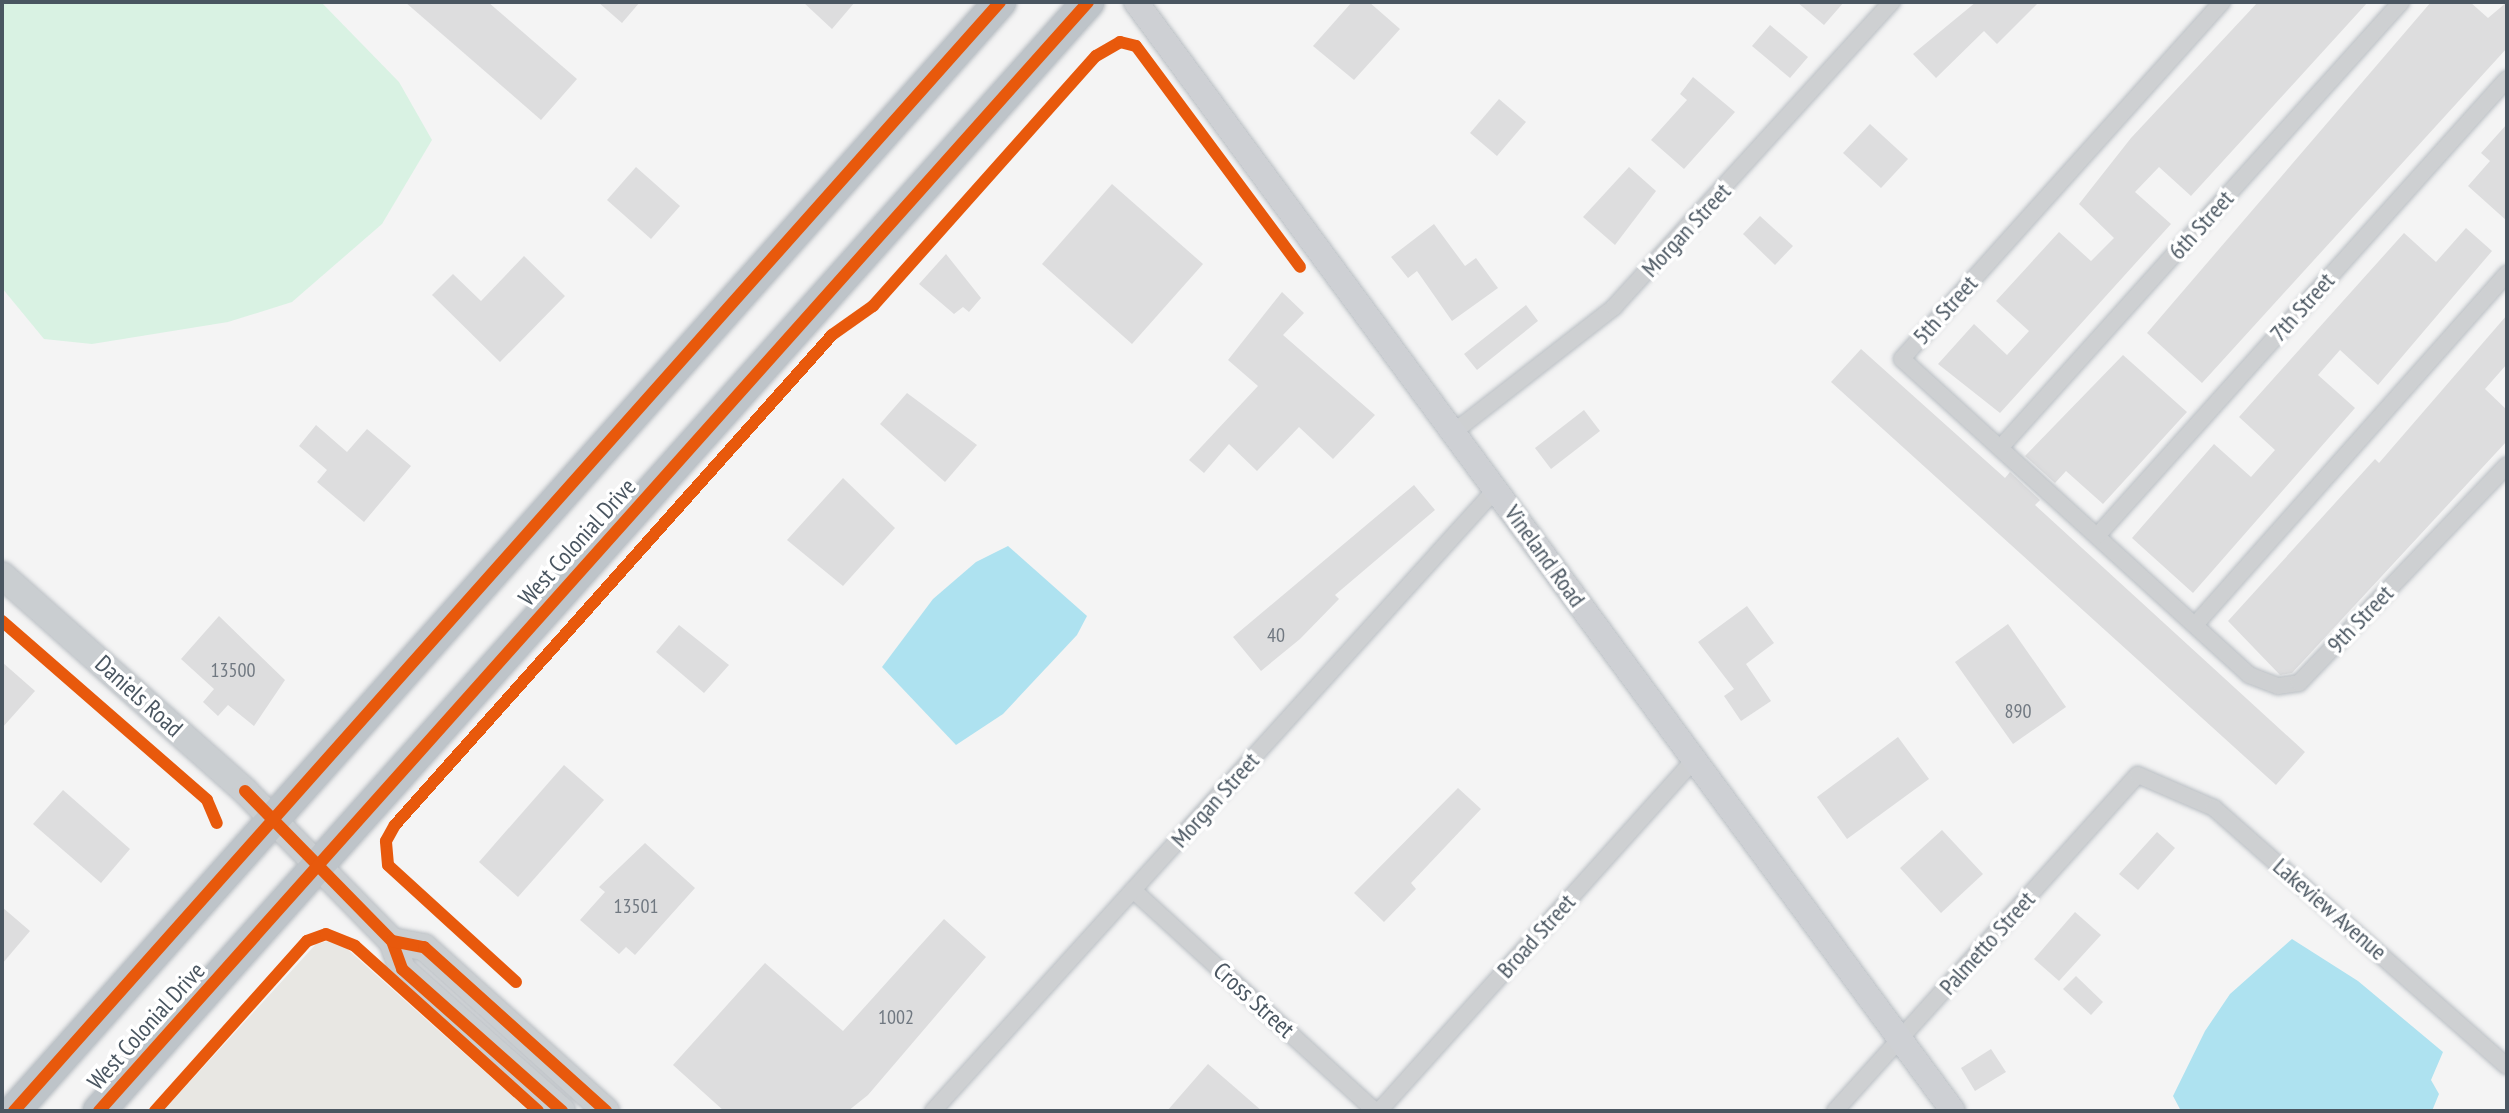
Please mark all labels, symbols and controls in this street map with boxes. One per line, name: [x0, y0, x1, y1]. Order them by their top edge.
street label: Morgan Street: [1635, 177, 1737, 283]
street label: 6th Street: [2163, 185, 2239, 265]
street label: 7th Street: [2264, 267, 2340, 347]
street label: 5th Street: [1907, 270, 1983, 350]
street label: West Colonial Drive: [512, 472, 642, 612]
street label: Vineland Road: [1498, 499, 1592, 613]
street label: 9th Street: [2321, 579, 2399, 659]
house number: 40: [1267, 623, 1285, 647]
street label: Daniels Road: [89, 649, 189, 743]
house number: 13500: [211, 658, 255, 682]
house number: 890: [2005, 699, 2031, 723]
street label: Morgan Street: [1165, 747, 1265, 853]
street label: Lakeview Avenue: [2267, 852, 2393, 966]
street label: Palmetto Street: [1933, 885, 2041, 1001]
street label: Broad Street: [1491, 888, 1581, 984]
house number: 13501: [614, 894, 658, 918]
street label: West Colonial Drive: [81, 956, 211, 1096]
street label: Cross Street: [1208, 956, 1300, 1044]
house number: 1002: [878, 1005, 914, 1029]

